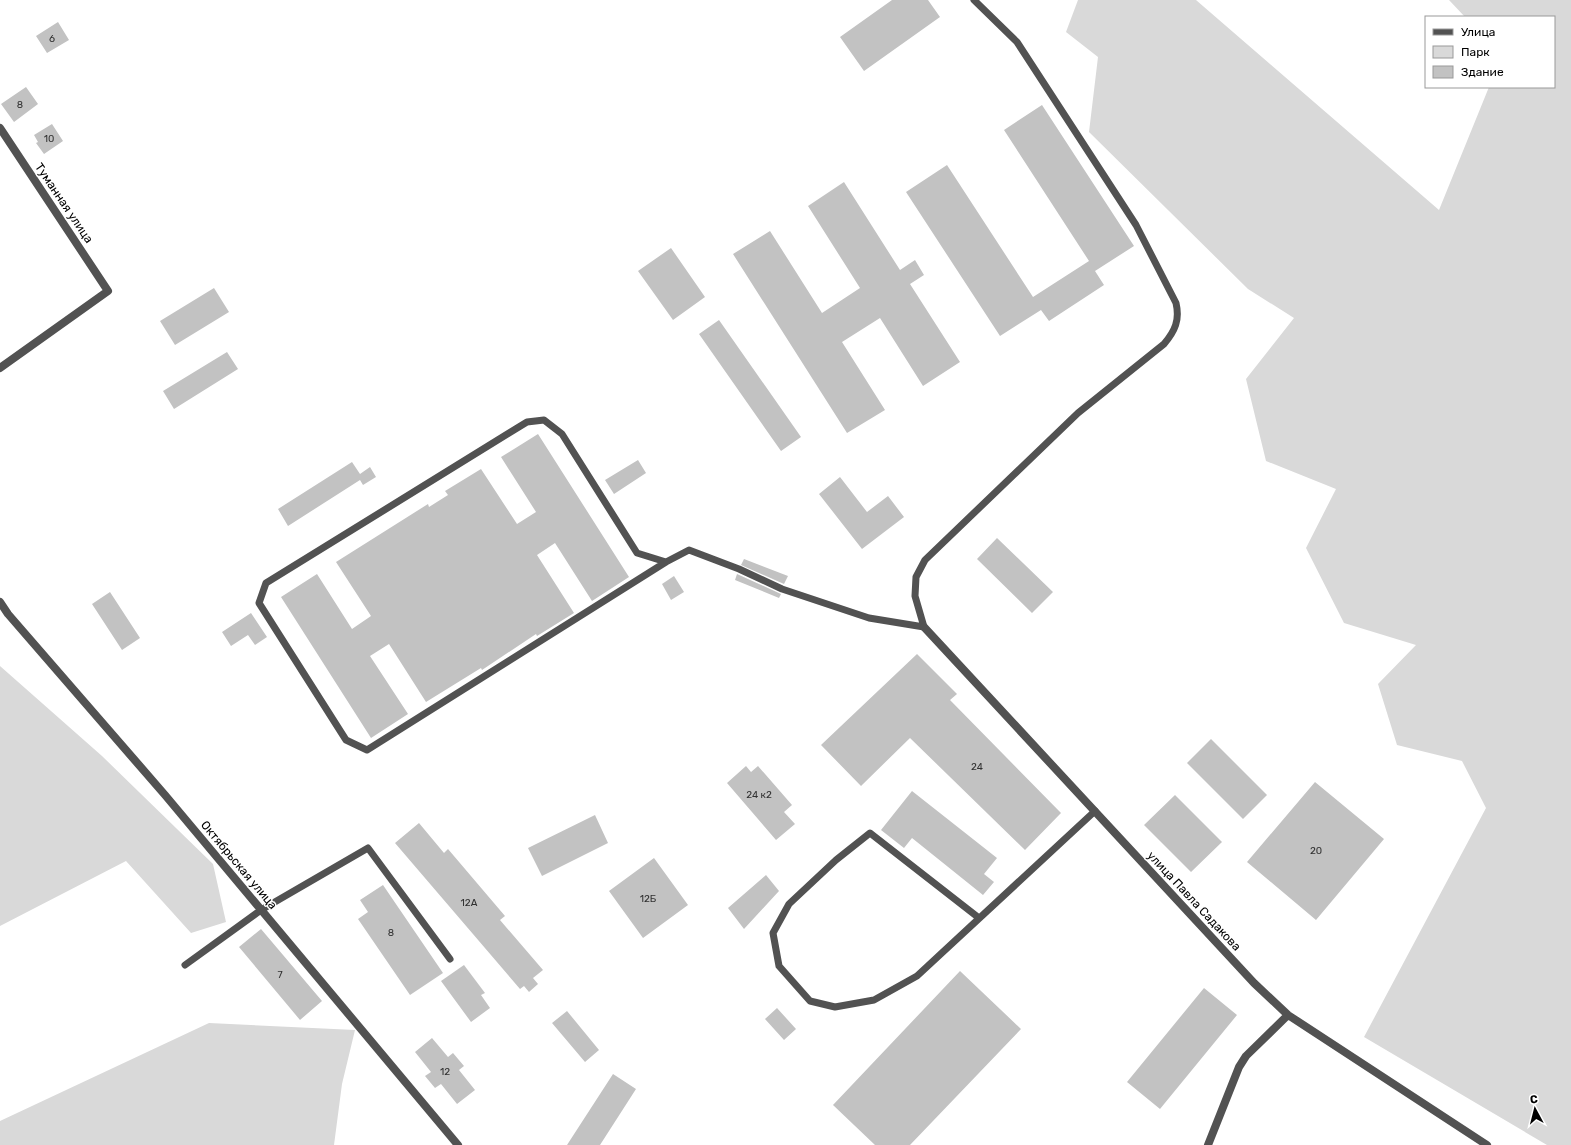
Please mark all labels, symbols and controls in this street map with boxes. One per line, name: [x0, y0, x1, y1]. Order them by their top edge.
legend: [1425, 16, 1555, 88]
text: Улица: [1461, 25, 1495, 39]
house number: 6: [49, 33, 55, 45]
text: Парк: [1461, 45, 1490, 59]
text: Здание: [1461, 65, 1504, 79]
house number: 8: [17, 99, 23, 111]
house number: 10: [44, 133, 54, 145]
street label: Туманная улица: [32, 160, 96, 246]
house number: 24: [971, 761, 983, 773]
house number: 24 к2: [746, 789, 772, 801]
street label: Октябрьская улица: [198, 818, 280, 912]
house number: 20: [1310, 845, 1322, 857]
street label: улица Павла Садакова: [1144, 848, 1244, 954]
house number: 12Б: [640, 893, 657, 905]
house number: 12А: [461, 897, 478, 909]
house number: 8: [388, 927, 394, 939]
house number: 7: [277, 969, 283, 981]
house number: 12: [440, 1066, 450, 1078]
north arrow: [1515, 1089, 1555, 1129]
text: С: [1529, 1093, 1539, 1106]

